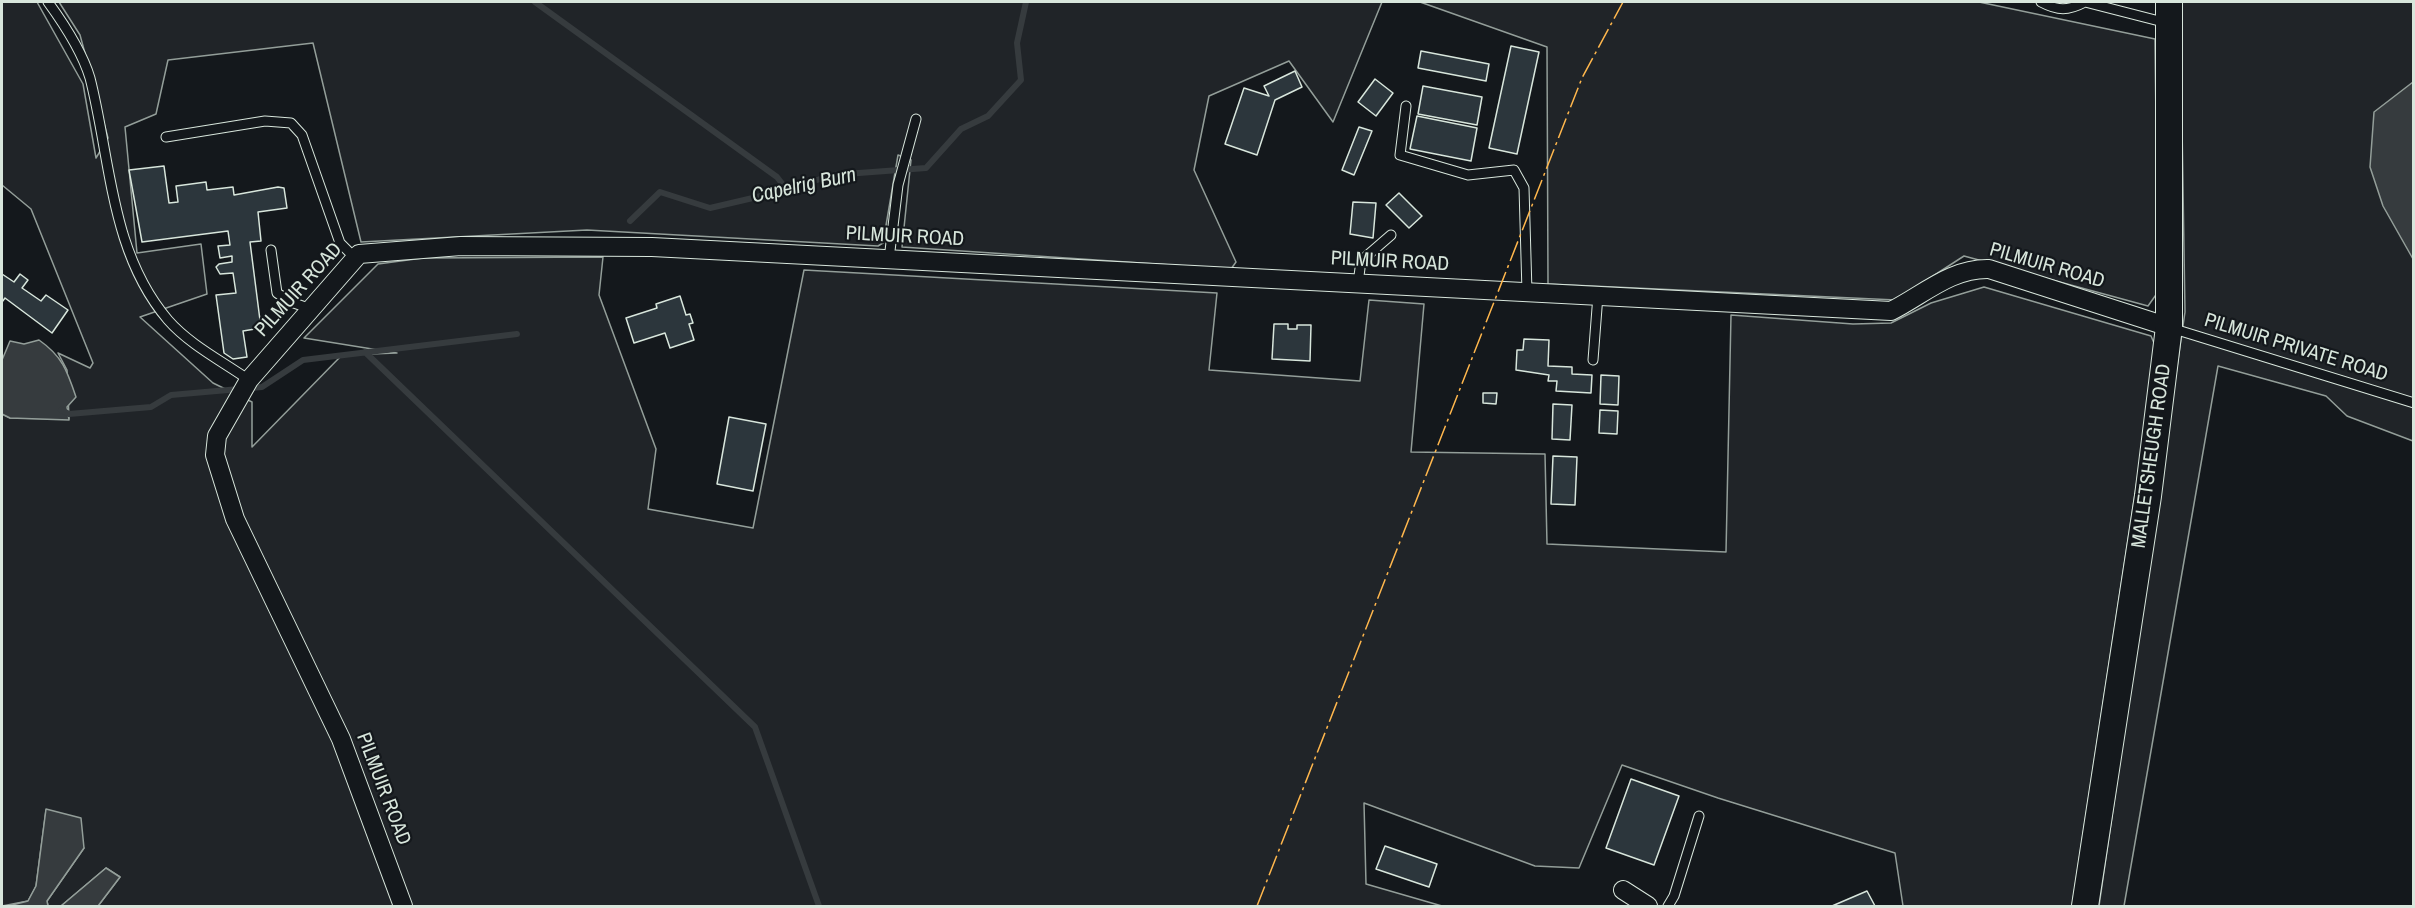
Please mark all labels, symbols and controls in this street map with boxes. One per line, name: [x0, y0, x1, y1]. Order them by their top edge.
water label: Capelrig Burn: [749, 163, 859, 209]
street label: PILMUIR ROAD: [845, 222, 965, 252]
street label: PILMUIR ROAD: [250, 238, 348, 342]
street label: PILMUIR ROAD: [1987, 238, 2107, 294]
street label: PILMUIR ROAD: [1330, 247, 1450, 277]
street label: PILMUIR PRIVATE ROAD: [2201, 309, 2391, 387]
street label: MALLETSHEUGH ROAD: [2127, 362, 2177, 550]
street label: PILMUIR ROAD: [351, 729, 415, 849]

